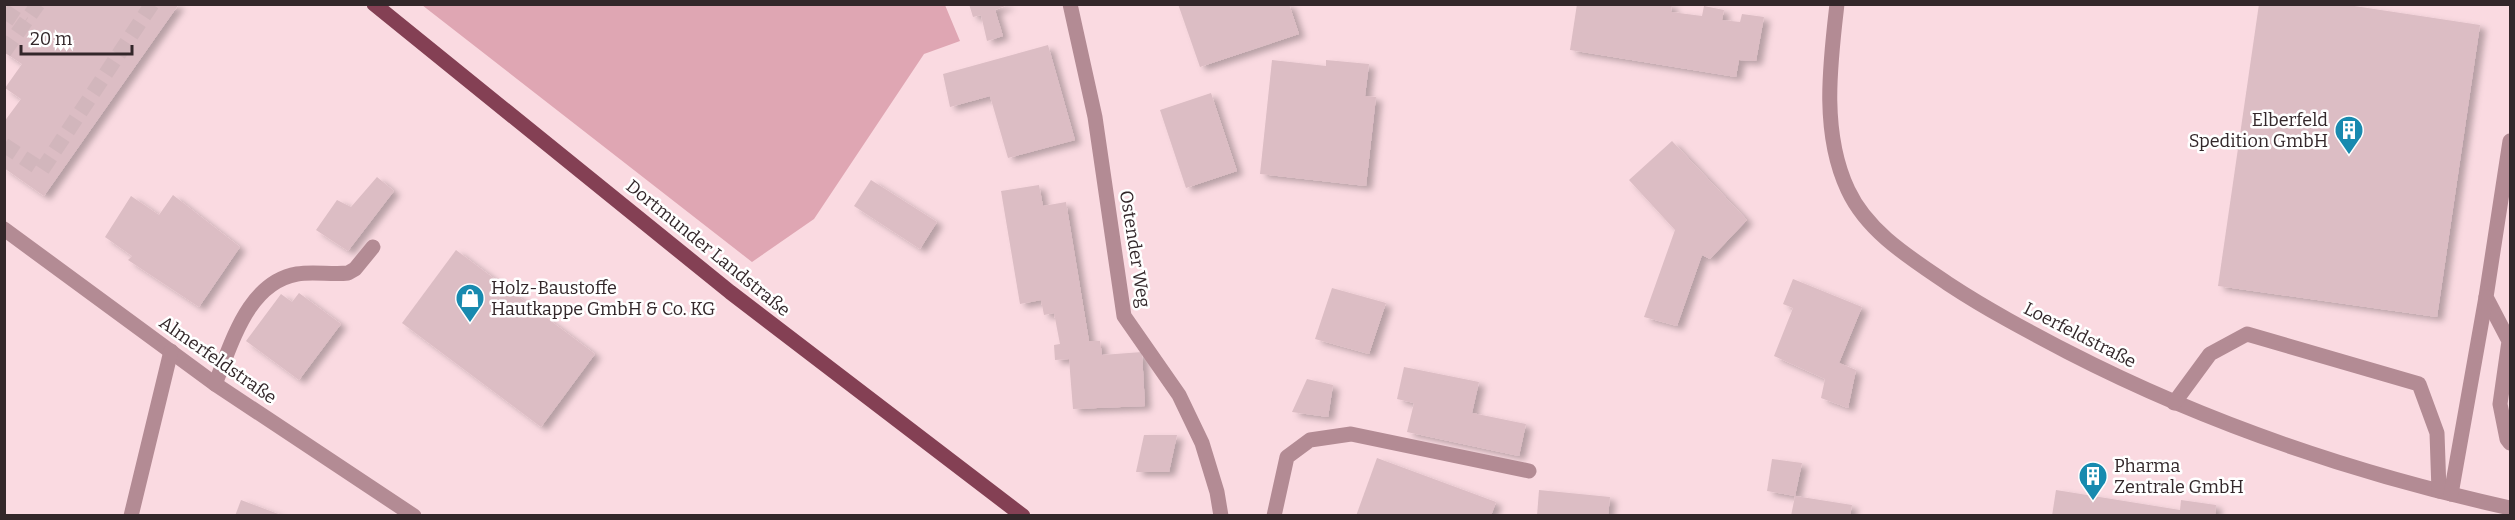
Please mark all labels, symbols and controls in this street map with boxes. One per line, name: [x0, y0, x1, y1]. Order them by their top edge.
scale bar: [21, 18, 132, 56]
text: 20 m: [30, 28, 72, 50]
place label: Elberfeld Spedition GmbH: [2189, 109, 2328, 152]
building icon: Elberfeld Spedition GmbH: [2333, 114, 2365, 156]
street label: Dortmunder Landstraße: [621, 175, 795, 321]
street label: Ostender Weg: [1115, 189, 1155, 309]
place label: Holz-Baustoffe Hautkappe GmbH & Co. KG: [491, 277, 715, 320]
shop icon: Holz-Baustoffe Hautkappe GmbH & Co. KG: [454, 282, 486, 324]
street label: Loerfeldstraße: [2020, 297, 2140, 373]
street label: Almerfeldstraße: [155, 311, 281, 409]
place label: Pharma Zentrale GmbH: [2114, 455, 2244, 498]
building icon: Pharma Zentrale GmbH: [2077, 460, 2109, 502]

